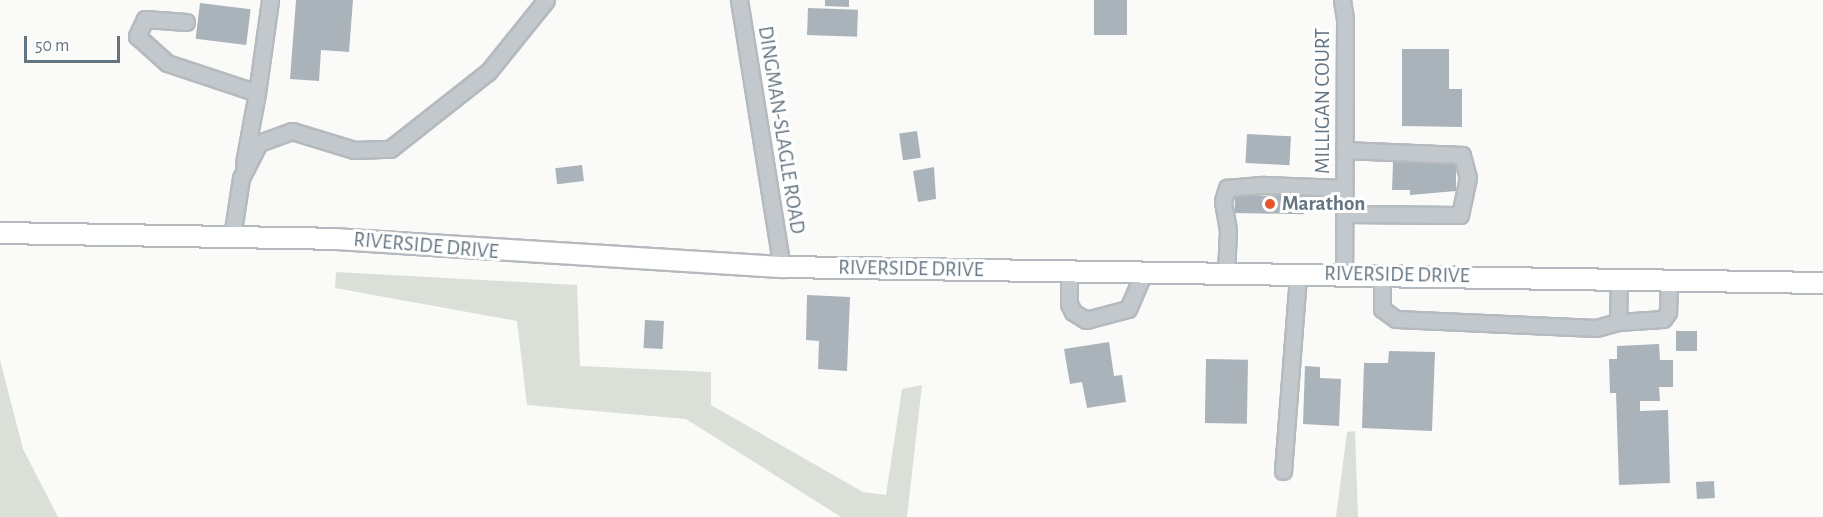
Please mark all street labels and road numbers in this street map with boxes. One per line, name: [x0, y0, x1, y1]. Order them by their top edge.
street label: DINGMAN-SLAGLE ROAD: [752, 24, 810, 236]
street label: MILLIGAN COURT: [1310, 28, 1336, 174]
street label: RIVERSIDE DRIVE: [352, 227, 500, 265]
street label: RIVERSIDE DRIVE: [838, 255, 984, 283]
street label: RIVERSIDE DRIVE: [1324, 261, 1470, 289]

